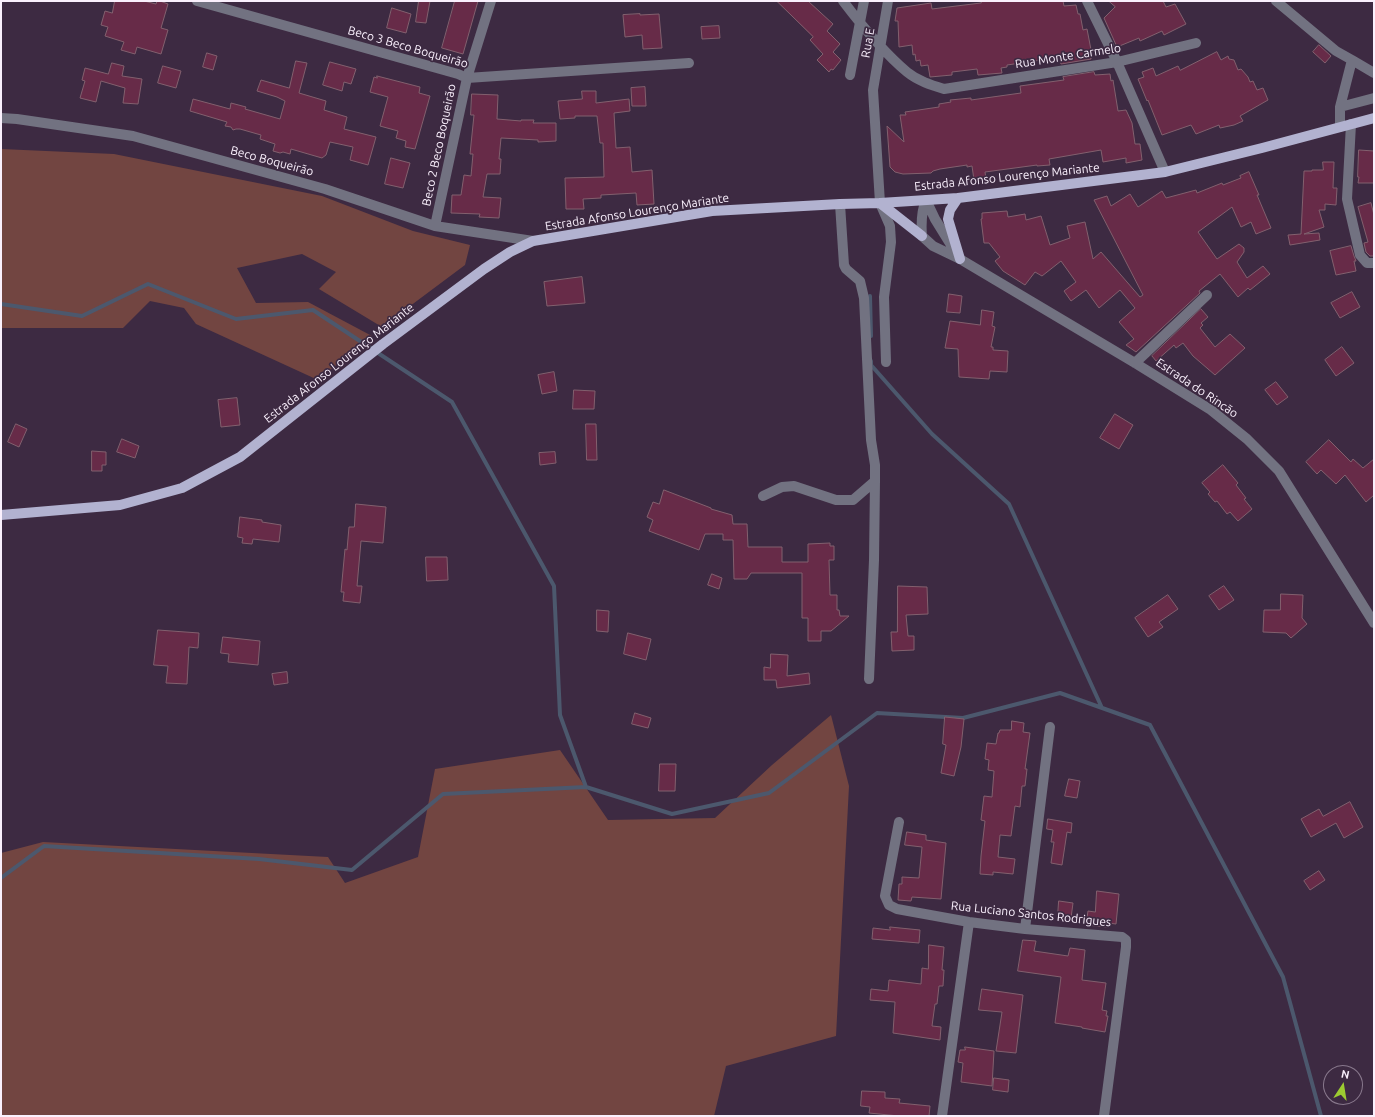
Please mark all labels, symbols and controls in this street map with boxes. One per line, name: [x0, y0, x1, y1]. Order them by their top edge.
street label: Beco 3 Beco Boqueirão: [346, 23, 470, 71]
street label: Rua E: [858, 27, 878, 59]
street label: Rua Monte Carmelo: [1014, 41, 1122, 71]
street label: Beco 2 Beco Boqueirão: [419, 83, 459, 207]
street label: Beco Boqueirão: [229, 143, 315, 179]
street label: Estrada Afonso Lourenço Mariante: [914, 160, 1100, 194]
street label: Estrada Afonso Lourenço Mariante: [544, 190, 730, 234]
street label: Estrada Afonso Lourenço Mariante: [261, 300, 417, 426]
street label: Estrada do Rincão: [1153, 355, 1241, 421]
street label: Rua Luciano Santos Rodrigues: [950, 898, 1112, 930]
north arrow: [1323, 1065, 1363, 1105]
text: N: [1340, 1068, 1351, 1081]

